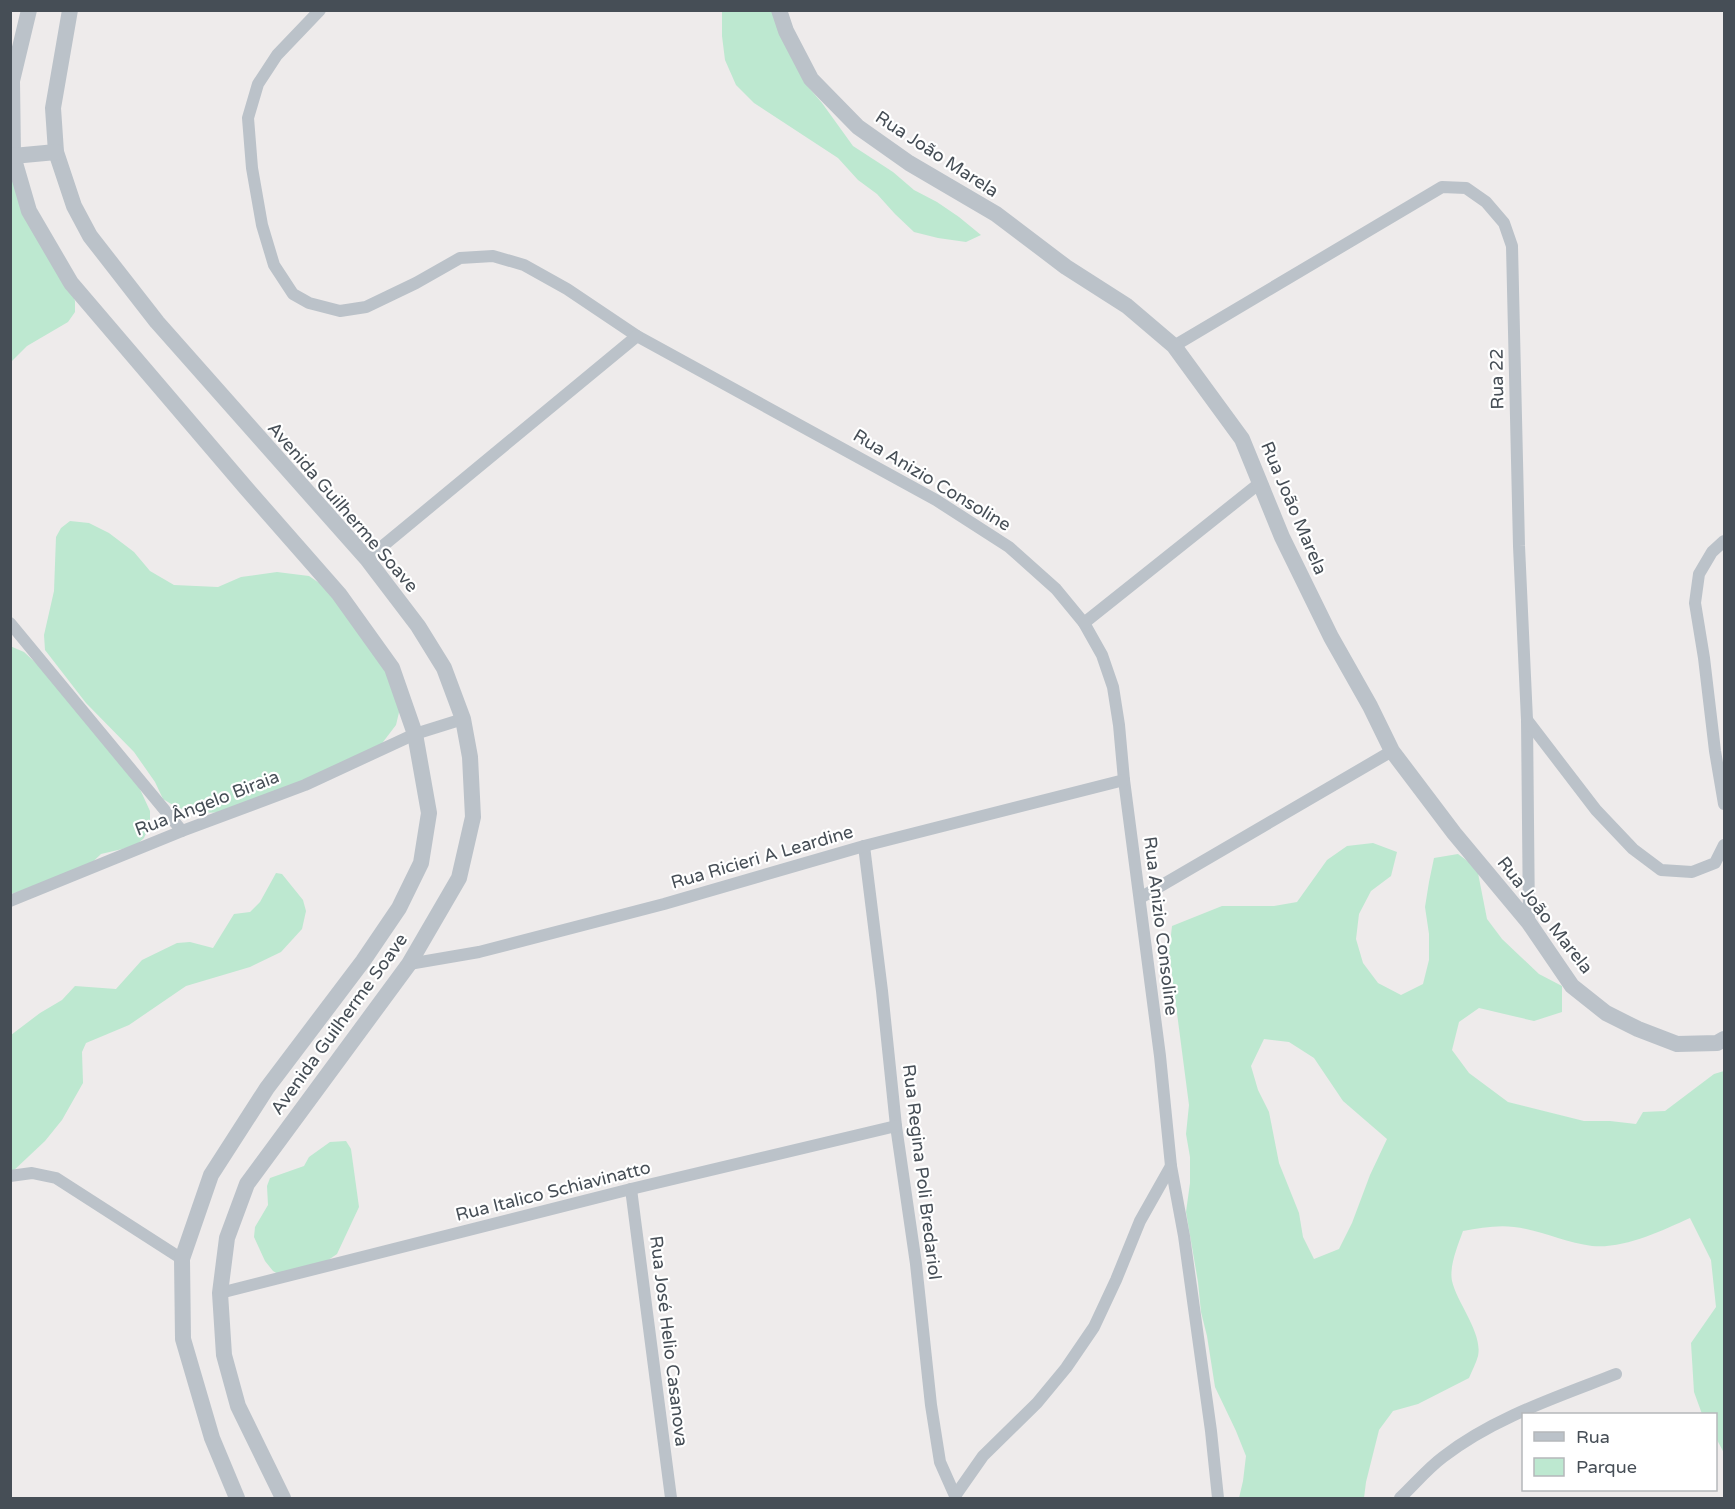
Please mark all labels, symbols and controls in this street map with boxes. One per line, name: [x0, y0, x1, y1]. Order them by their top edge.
street label: Rua João Marela: [871, 106, 1003, 202]
street label: Rua 22: [1485, 348, 1509, 410]
street label: Avenida Guilherme Soave: [263, 417, 423, 597]
street label: Rua Anizio Consoline: [849, 424, 1015, 536]
street label: Rua João Marela: [1256, 438, 1332, 578]
street label: Rua Ângelo Biraia: [132, 765, 282, 841]
street label: Rua Ricieri A Leardine: [668, 820, 856, 894]
street label: Rua Anizio Consoline: [1139, 835, 1183, 1017]
street label: Rua João Marela: [1492, 852, 1598, 978]
street label: Avenida Guilherme Soave: [266, 929, 412, 1119]
street label: Rua Regina Poli Bredariol: [898, 1063, 946, 1281]
street label: Rua Italico Schiavinatto: [453, 1156, 653, 1226]
street label: Rua José Helio Casanova: [645, 1234, 693, 1448]
legend: [1522, 1413, 1717, 1491]
text: Rua: [1576, 1426, 1610, 1448]
text: Parque: [1576, 1456, 1637, 1478]

